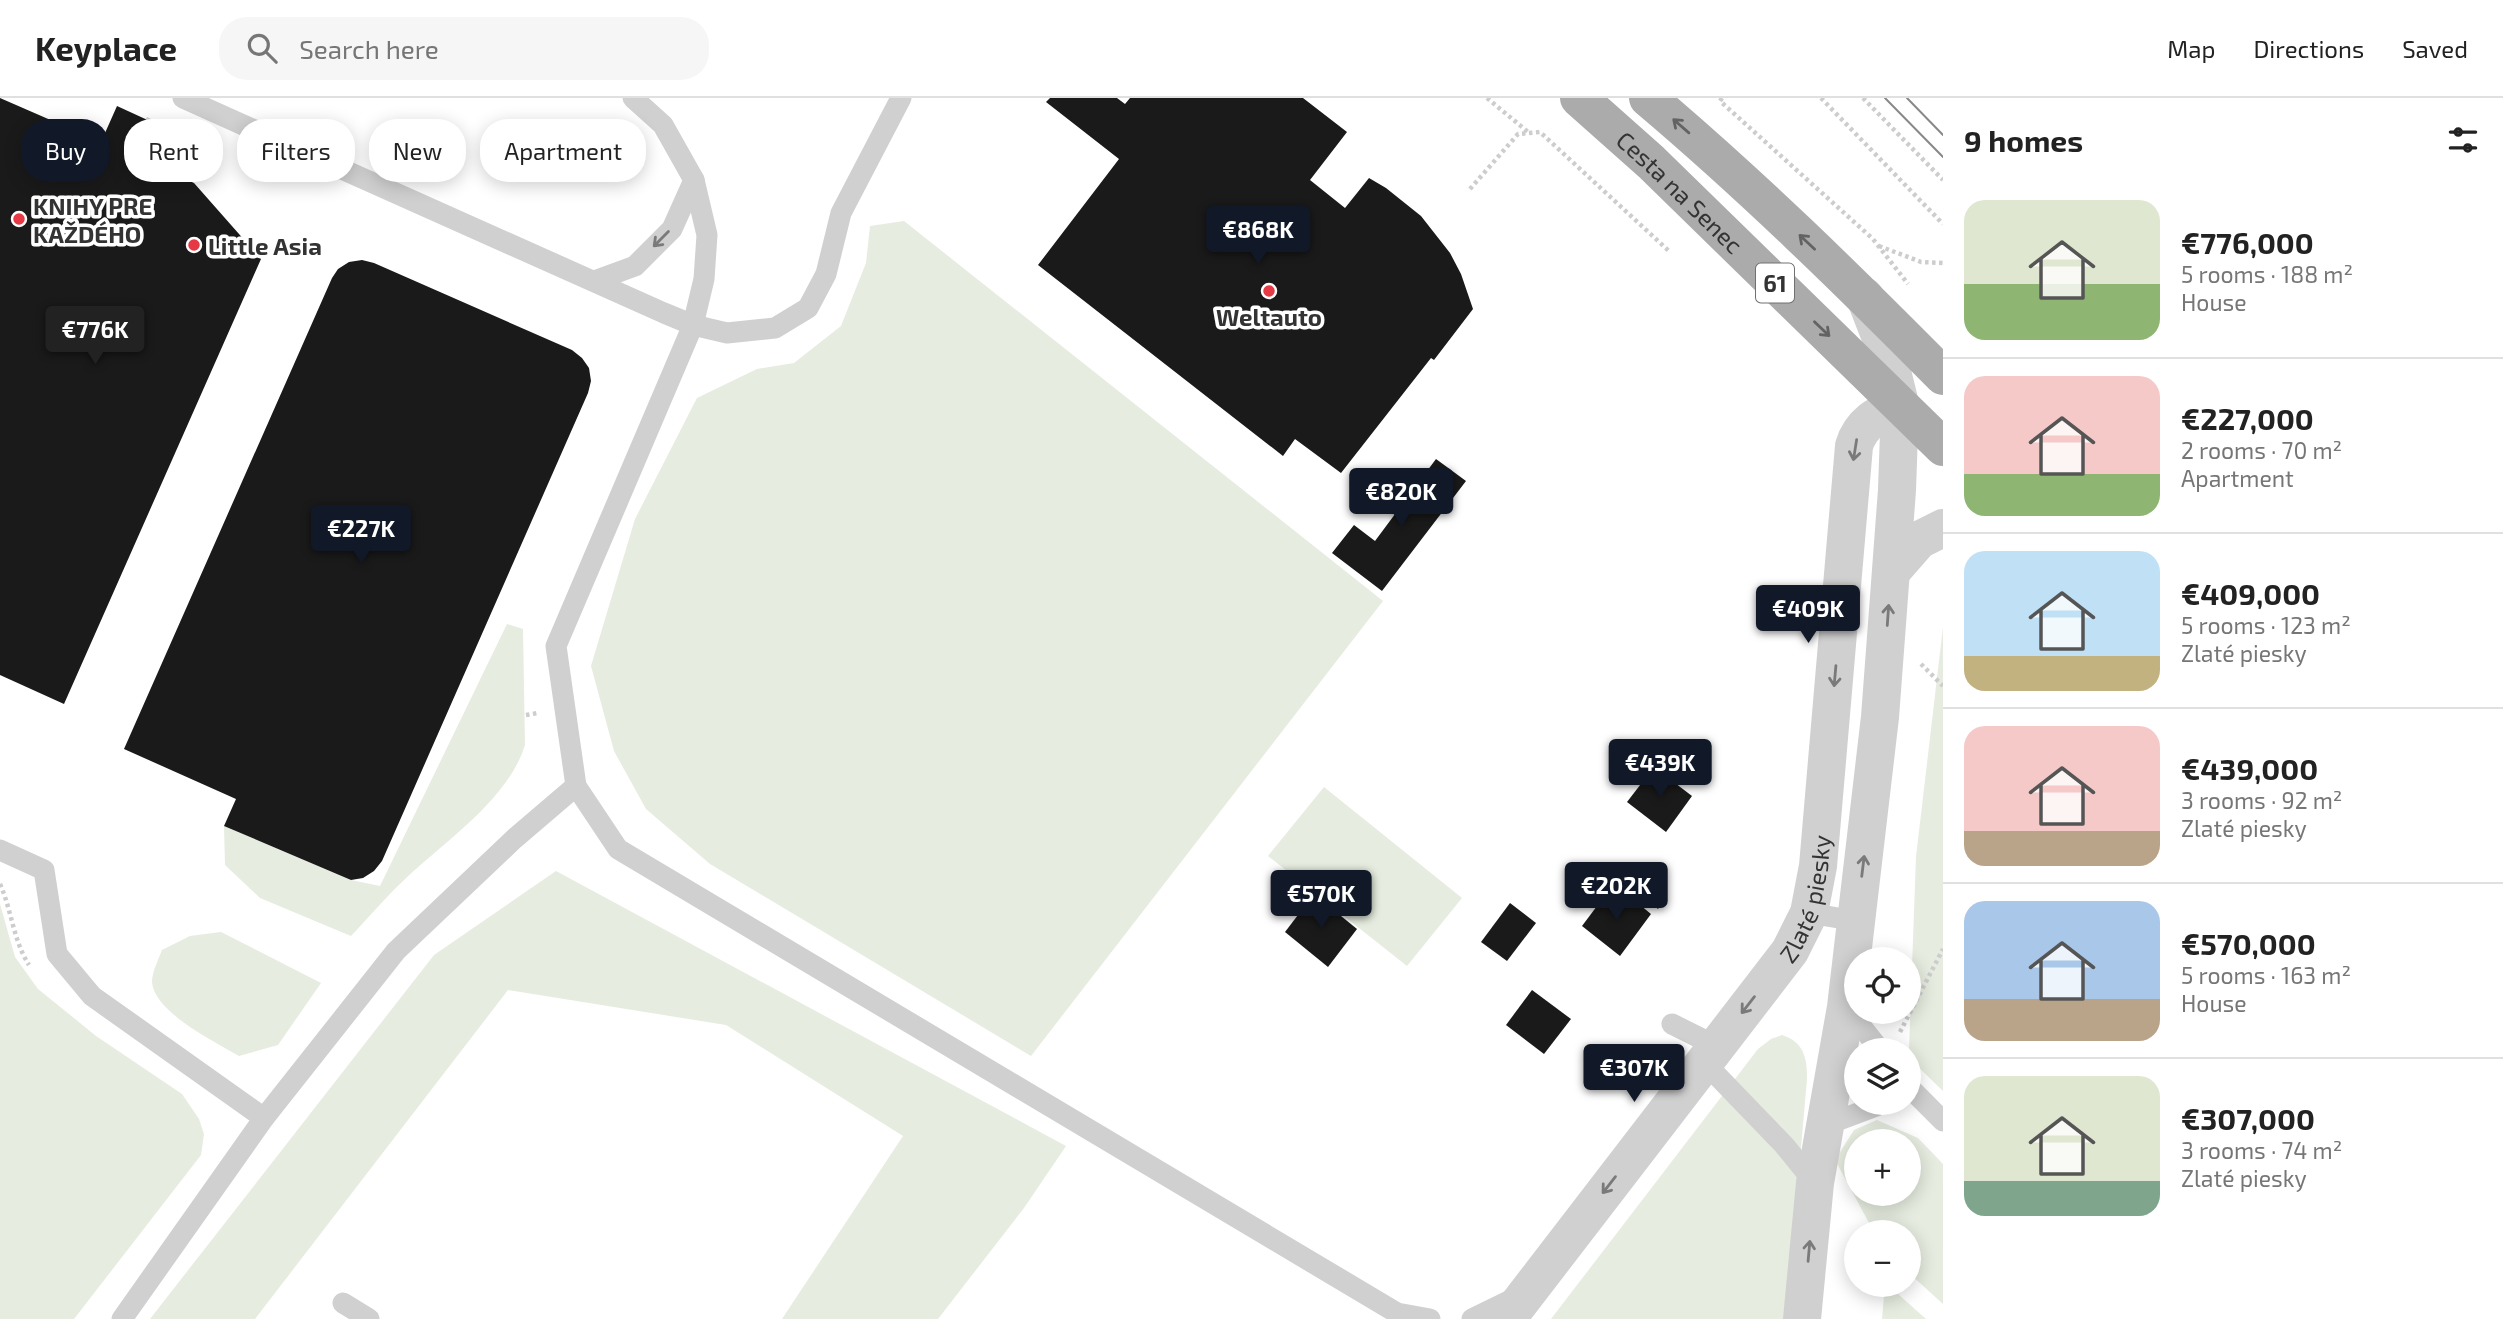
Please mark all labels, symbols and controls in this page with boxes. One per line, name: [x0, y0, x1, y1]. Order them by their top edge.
search box: [219, 17, 709, 80]
text: Keyplace: [35, 28, 177, 68]
icon: search: [243, 29, 281, 67]
text: Search here: [299, 33, 439, 64]
text: Map: [2167, 34, 2215, 63]
text: Directions: [2253, 34, 2364, 63]
text: Saved: [2402, 34, 2468, 63]
one-way arrow: [1672, 118, 1690, 134]
chip: Buy: [21, 119, 110, 182]
chip: Rent: [124, 119, 223, 182]
chip: Filters: [237, 119, 355, 182]
chip: New: [369, 119, 466, 182]
chip: Apartment: [480, 119, 646, 182]
icon: filters: [2444, 121, 2482, 159]
text: 9 homes: [1964, 122, 2083, 158]
street label: Cesta na Senec: [1611, 124, 1750, 259]
place label: KNIHY PRE KAŽDÉHO: [33, 191, 152, 248]
pin: €868K: [1209, 206, 1307, 266]
marker: KNIHY PRE KAŽDÉHO: [11, 211, 27, 227]
text: €868K: [1222, 215, 1294, 243]
text: €776,000: [2181, 224, 2314, 260]
icon: home: [2020, 228, 2104, 312]
place label: Little Asia: [208, 231, 322, 260]
one-way arrow: [653, 231, 670, 248]
one-way arrow: [1799, 234, 1816, 251]
marker: Little Asia: [186, 237, 202, 253]
text: 5 rooms · 188 m²: [2181, 260, 2353, 288]
road number: 61: [1756, 264, 1794, 302]
marker: Weltauto: [1261, 283, 1277, 299]
text: House: [2181, 288, 2247, 316]
place label: Weltauto: [1216, 302, 1322, 331]
pin: €776K: [46, 306, 144, 366]
text: €776K: [61, 315, 129, 343]
one-way arrow: [1814, 320, 1831, 337]
text: €227,000: [2181, 400, 2314, 436]
icon: home: [2020, 404, 2104, 488]
text: 2 rooms · 70 m²: [2181, 436, 2342, 464]
one-way arrow: [1848, 438, 1861, 460]
text: Apartment: [2181, 464, 2294, 492]
pin: €820K: [1352, 468, 1450, 528]
text: €820K: [1365, 477, 1437, 505]
pin: €227K: [312, 505, 410, 565]
text: €227K: [327, 514, 395, 542]
text: €409,000: [2181, 575, 2320, 611]
icon: home: [2020, 579, 2104, 663]
pin: €409K: [1759, 586, 1857, 645]
text: €409K: [1772, 594, 1844, 622]
one-way arrow: [1882, 604, 1895, 627]
text: 5 rooms · 123 m²: [2181, 611, 2351, 639]
text: Zlaté piesky: [2181, 639, 2307, 667]
one-way arrow: [1828, 664, 1841, 687]
pin: €439K: [1611, 740, 1709, 799]
text: €439K: [1625, 748, 1695, 776]
text: €439,000: [2181, 750, 2318, 786]
icon: home: [2020, 754, 2104, 838]
text: 3 rooms · 92 m²: [2181, 786, 2342, 814]
text: Zlaté piesky: [2181, 814, 2307, 842]
street label: Zlaté piesky: [1773, 834, 1835, 968]
one-way arrow: [1856, 855, 1869, 878]
pin: €202K: [1567, 862, 1665, 922]
pin: €570K: [1272, 870, 1370, 930]
text: €202K: [1581, 871, 1651, 899]
text: €570K: [1287, 879, 1355, 907]
text: €570,000: [2181, 925, 2316, 961]
icon: home: [2020, 929, 2104, 1013]
map controls: [1844, 947, 1921, 1297]
button: locate: [1844, 947, 1921, 1024]
text: 5 rooms · 163 m²: [2181, 961, 2351, 989]
text: House: [2181, 989, 2247, 1017]
one-way arrow: [1741, 995, 1756, 1014]
button: layers: [1844, 1038, 1921, 1115]
pin: €307K: [1585, 1044, 1683, 1104]
text: €307K: [1599, 1053, 1669, 1081]
text: €307,000: [2181, 1100, 2315, 1136]
icon: home: [2020, 1104, 2104, 1188]
button: +: [1844, 1129, 1921, 1206]
text: 3 rooms · 74 m²: [2181, 1136, 2342, 1164]
text: Zlaté piesky: [2181, 1164, 2307, 1192]
one-way arrow: [1602, 1176, 1617, 1194]
button: −: [1844, 1220, 1921, 1297]
one-way arrow: [1803, 1240, 1816, 1263]

